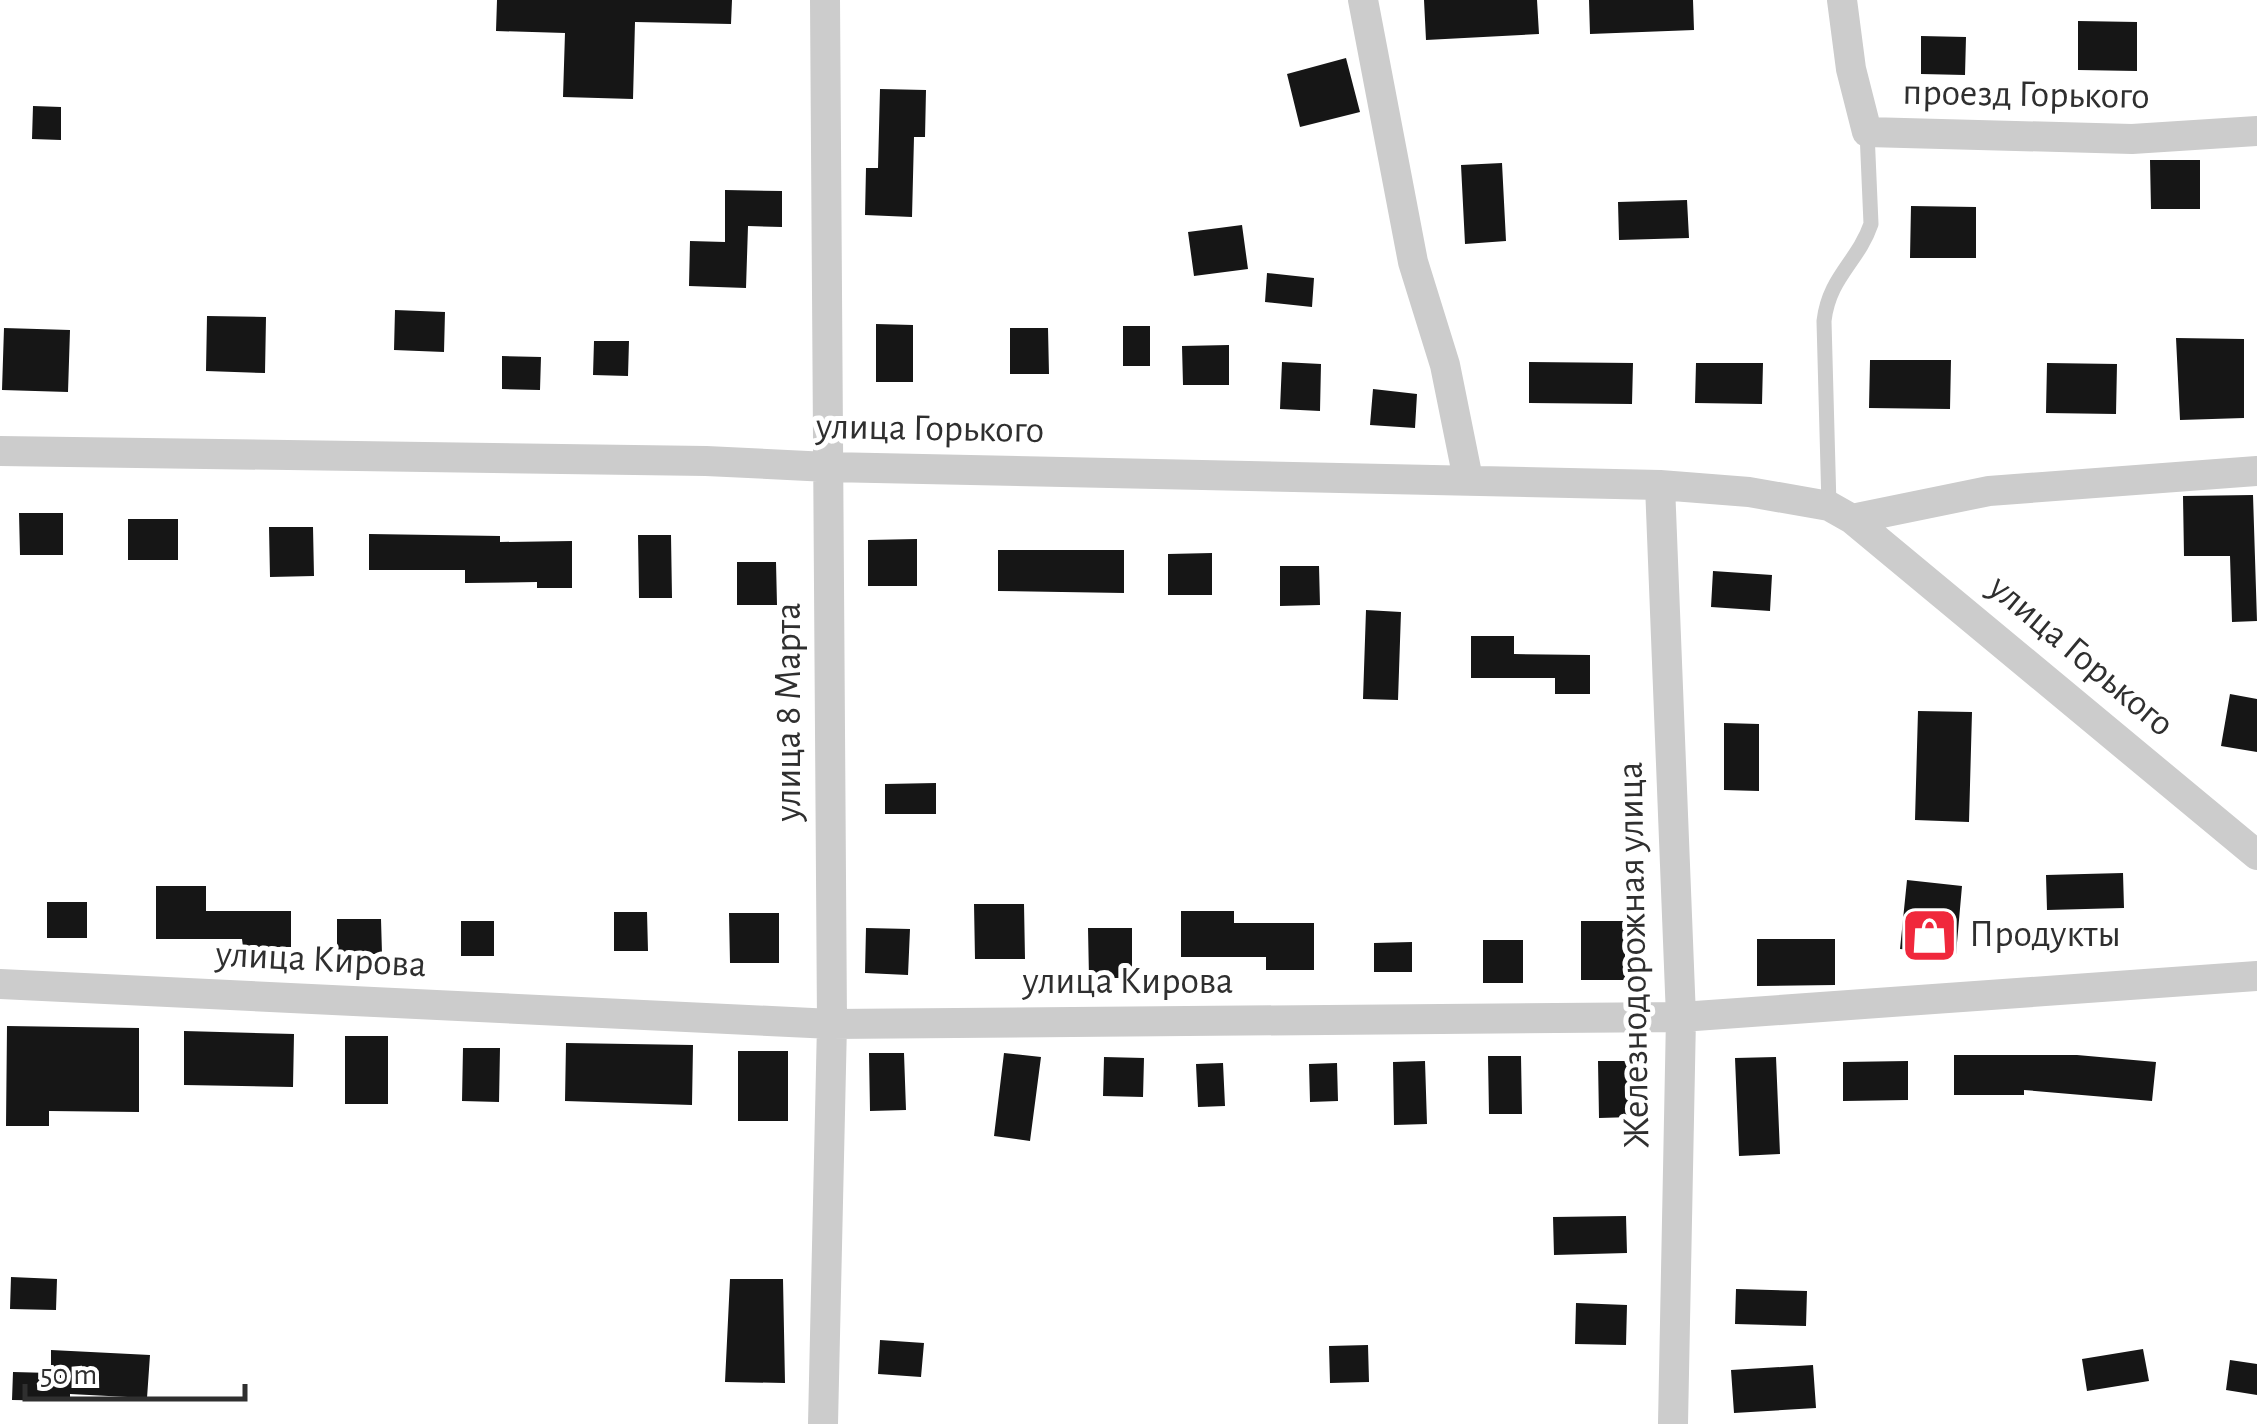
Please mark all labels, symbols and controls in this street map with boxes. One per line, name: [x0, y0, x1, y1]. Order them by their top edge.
street label: проезд Горького: [1902, 74, 2150, 116]
street label: улица Горького: [815, 408, 1044, 450]
street label: улица Горького: [1981, 567, 2181, 744]
street label: улица 8 Марта: [770, 602, 808, 823]
street label: Железнодорожная улица: [1612, 761, 1656, 1149]
shop icon: Продукты: [1900, 905, 1960, 965]
place label: Продукты: [1969, 916, 2121, 954]
street label: улица Кирова: [214, 935, 427, 984]
street label: улица Кирова: [1022, 963, 1233, 1001]
scale bar: [25, 1339, 245, 1401]
text: 50 m: [40, 1360, 97, 1390]

